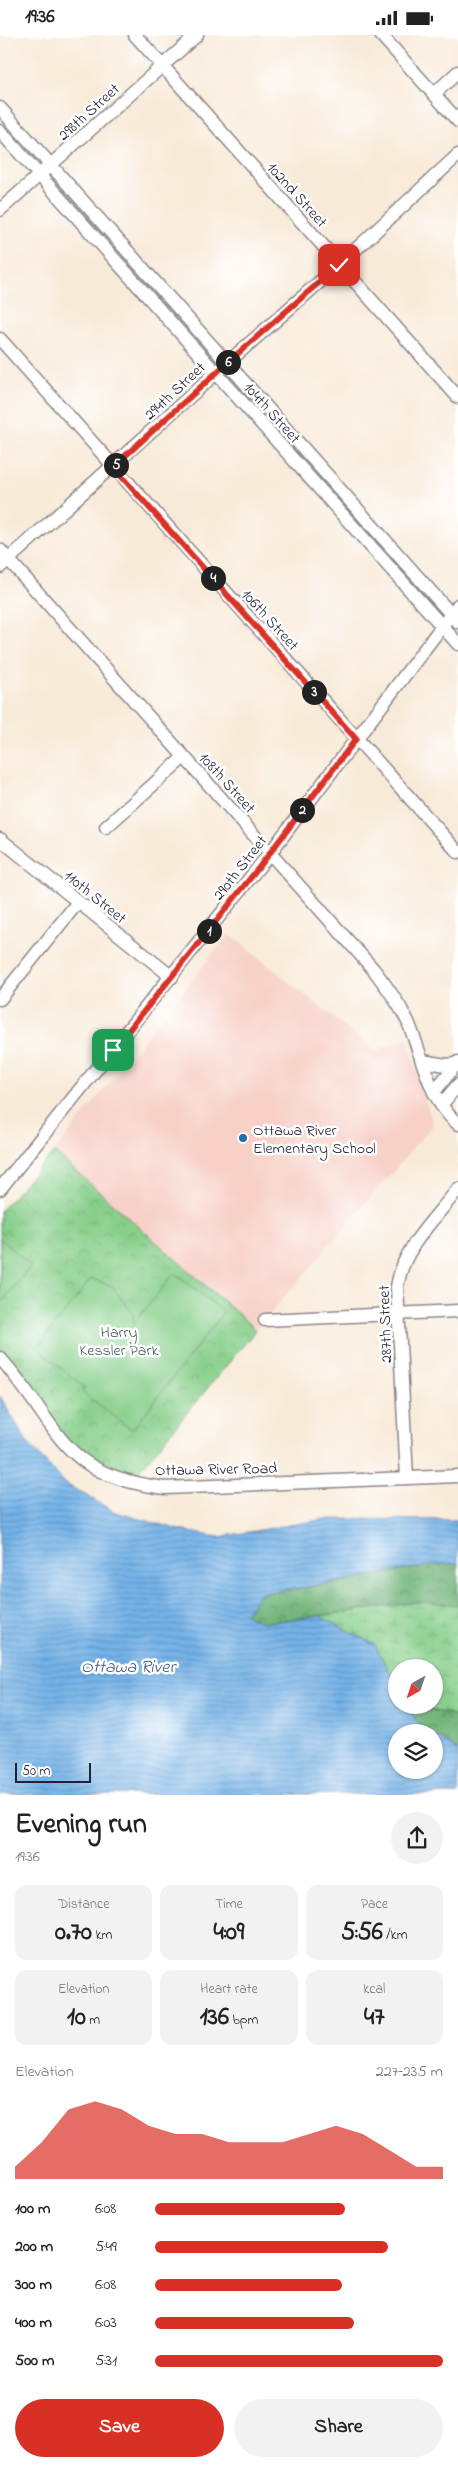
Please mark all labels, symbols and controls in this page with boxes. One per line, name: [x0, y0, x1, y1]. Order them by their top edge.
text: 19:36: [25, 4, 55, 31]
street label: 298th Street: [53, 78, 126, 147]
street label: 102nd Street: [260, 157, 333, 234]
pin: [318, 244, 360, 286]
icon: check: [325, 251, 353, 279]
pin: 6: [216, 349, 240, 375]
text: 6: [225, 352, 232, 373]
street label: 294th Street: [139, 356, 212, 426]
street label: 104th Street: [237, 377, 306, 450]
pin: 5: [104, 453, 128, 477]
text: 5: [112, 455, 121, 476]
pin: 4: [200, 565, 226, 591]
text: 4: [211, 568, 216, 589]
street label: 106th Street: [235, 584, 304, 657]
pin: 3: [302, 679, 326, 705]
text: 3: [312, 682, 317, 703]
street label: 108th Street: [192, 747, 261, 820]
pin: 2: [290, 797, 314, 823]
text: 2: [299, 800, 306, 821]
street label: 290th Street: [207, 830, 274, 906]
street label: 110th Street: [58, 865, 132, 931]
pin: 1: [196, 919, 222, 943]
text: 1: [207, 921, 212, 942]
pin: [92, 1029, 134, 1071]
icon: arrive: [99, 1036, 127, 1064]
place label: Ottawa River Elementary School: [253, 1119, 376, 1161]
marker: Ottawa River Elementary School: [237, 1132, 249, 1144]
street label: 287th Street: [373, 1284, 399, 1363]
park label: Harry Kessler Park: [80, 1321, 159, 1363]
street label: Ottawa River Road: [155, 1457, 277, 1483]
water label: Ottawa River: [81, 1655, 177, 1681]
north arrow: [388, 1659, 442, 1714]
map controls: [388, 1659, 443, 1779]
button: layers: [388, 1724, 443, 1779]
scale bar: [15, 1759, 91, 1783]
text: 50 m: [22, 1761, 50, 1782]
text: Evening run: [15, 1805, 147, 1846]
button: share: [391, 1812, 443, 1864]
text: 19:36: [15, 1845, 40, 1869]
text: Distance: [58, 1894, 109, 1915]
text: Time: [215, 1894, 243, 1915]
text: Pace: [361, 1894, 388, 1915]
text: 0.70: [55, 1915, 92, 1951]
text: 4:09: [214, 1915, 244, 1951]
text: 5:56: [341, 1915, 383, 1951]
text: km: [92, 1925, 112, 1946]
text: /km: [383, 1925, 408, 1946]
text: Elevation: [58, 1979, 109, 2000]
text: Heart rate: [200, 1979, 258, 2000]
text: kcal: [363, 1979, 385, 2000]
text: 10: [67, 2000, 86, 2036]
text: 136: [200, 2000, 229, 2036]
text: 47: [364, 2000, 385, 2036]
text: m: [86, 2010, 100, 2031]
text: bpm: [229, 2010, 258, 2031]
text: Elevation: [15, 2060, 74, 2084]
text: 227–235 m: [376, 2060, 443, 2084]
text: 100 m: [15, 2197, 50, 2221]
text: 6:08: [95, 2197, 116, 2221]
text: 200 m: [15, 2235, 53, 2259]
text: 5:49: [95, 2235, 117, 2259]
text: 300 m: [15, 2273, 52, 2297]
text: 6:08: [95, 2273, 116, 2297]
text: 400 m: [15, 2311, 52, 2335]
text: 6:03: [95, 2311, 117, 2335]
text: 500 m: [15, 2349, 54, 2373]
text: 5:31: [95, 2349, 117, 2373]
button: Save: [15, 2399, 224, 2457]
button: Share: [234, 2399, 443, 2457]

